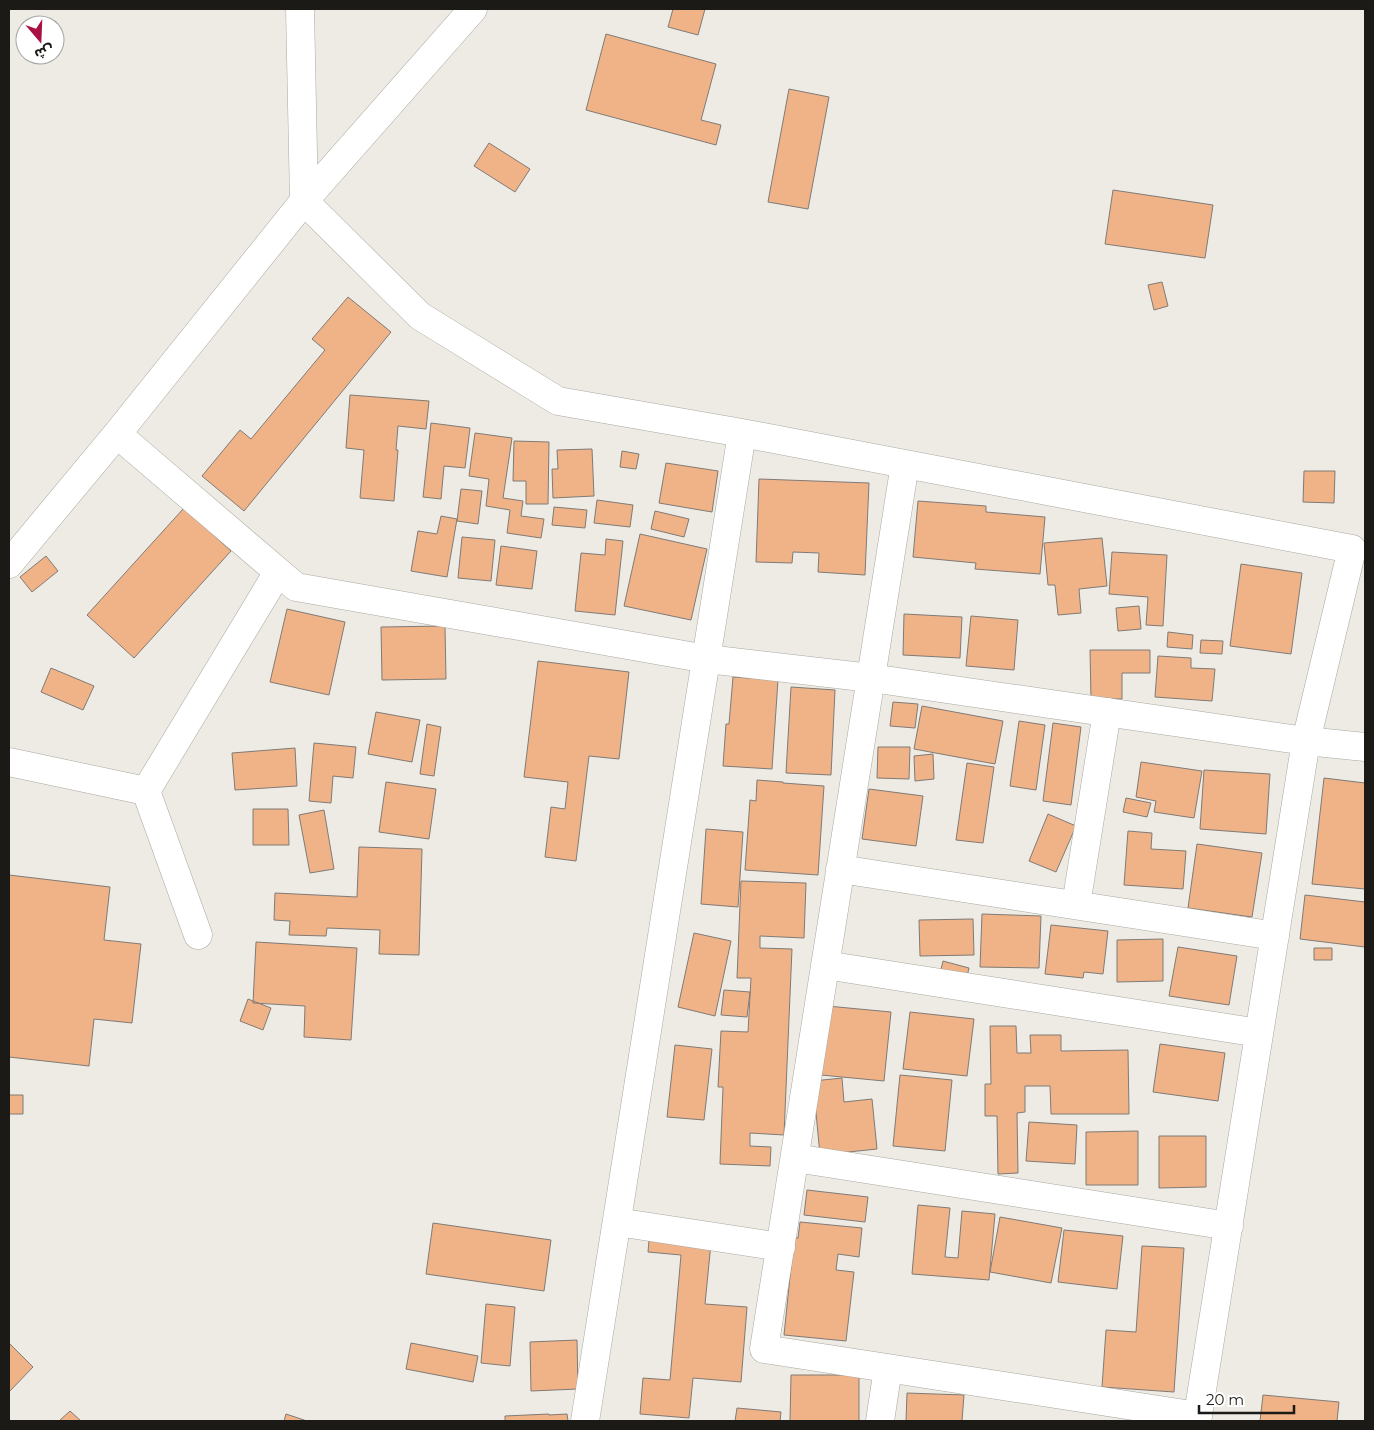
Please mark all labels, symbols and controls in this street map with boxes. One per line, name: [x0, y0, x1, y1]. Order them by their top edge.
north arrow: [15, 15, 65, 65]
text: ش: [32, 41, 56, 64]
scale bar: [1199, 1382, 1294, 1414]
text: 20 m: [1206, 1390, 1244, 1409]

